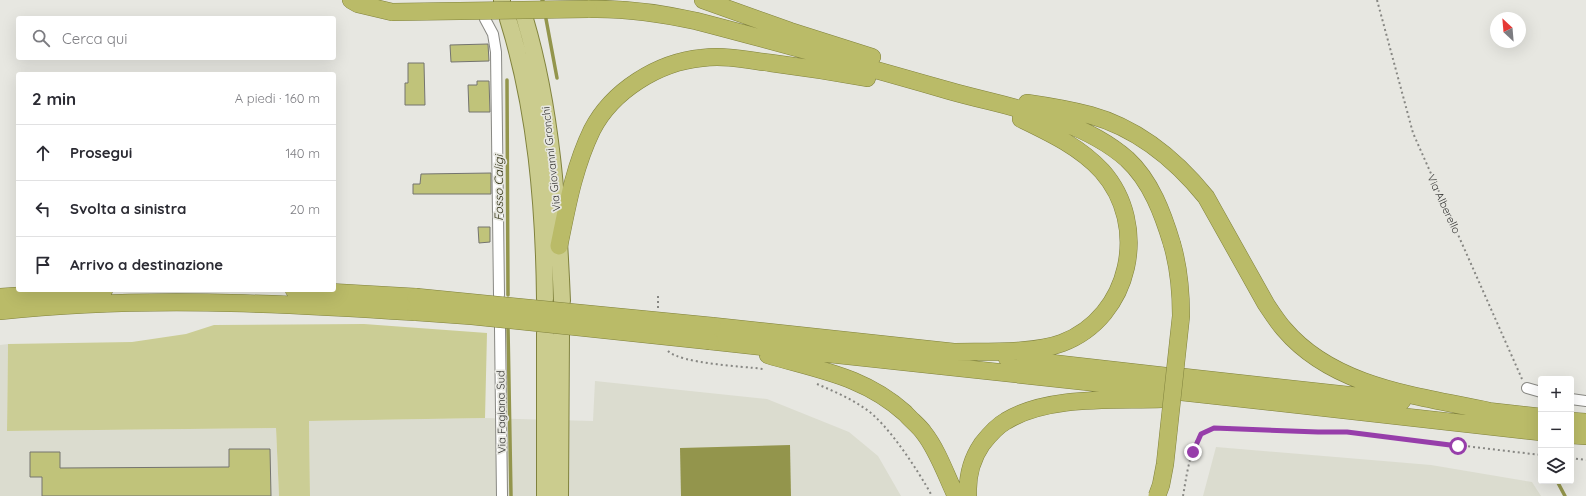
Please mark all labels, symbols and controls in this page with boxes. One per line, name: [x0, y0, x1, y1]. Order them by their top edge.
north arrow: [1490, 12, 1526, 48]
search box: [16, 16, 336, 60]
icon: search: [30, 27, 52, 49]
text: Cerca qui: [62, 29, 128, 48]
text: 2 min: [32, 88, 76, 109]
text: A piedi · 160 m: [235, 90, 320, 106]
street label: Via Giovanni Gronchi: [539, 106, 563, 212]
icon: ahead: [32, 142, 54, 164]
text: Prosegui: [70, 143, 132, 162]
text: 140 m: [285, 145, 320, 161]
water label: Fosso Caligi: [491, 154, 506, 221]
street label: Via Alberello: [1424, 172, 1464, 236]
icon: left: [32, 198, 54, 220]
text: Svolta a sinistra: [70, 199, 186, 218]
text: 20 m: [290, 201, 320, 217]
icon: arrive: [32, 254, 54, 276]
text: Arrivo a destinazione: [70, 255, 223, 274]
street label: Via Fagiana Sud: [493, 370, 509, 454]
map controls: [1538, 376, 1574, 484]
button: +: [1538, 376, 1574, 412]
button: −: [1538, 412, 1574, 448]
route start: [1449, 437, 1467, 455]
route end: [1184, 443, 1202, 461]
button: layers: [1538, 448, 1574, 484]

